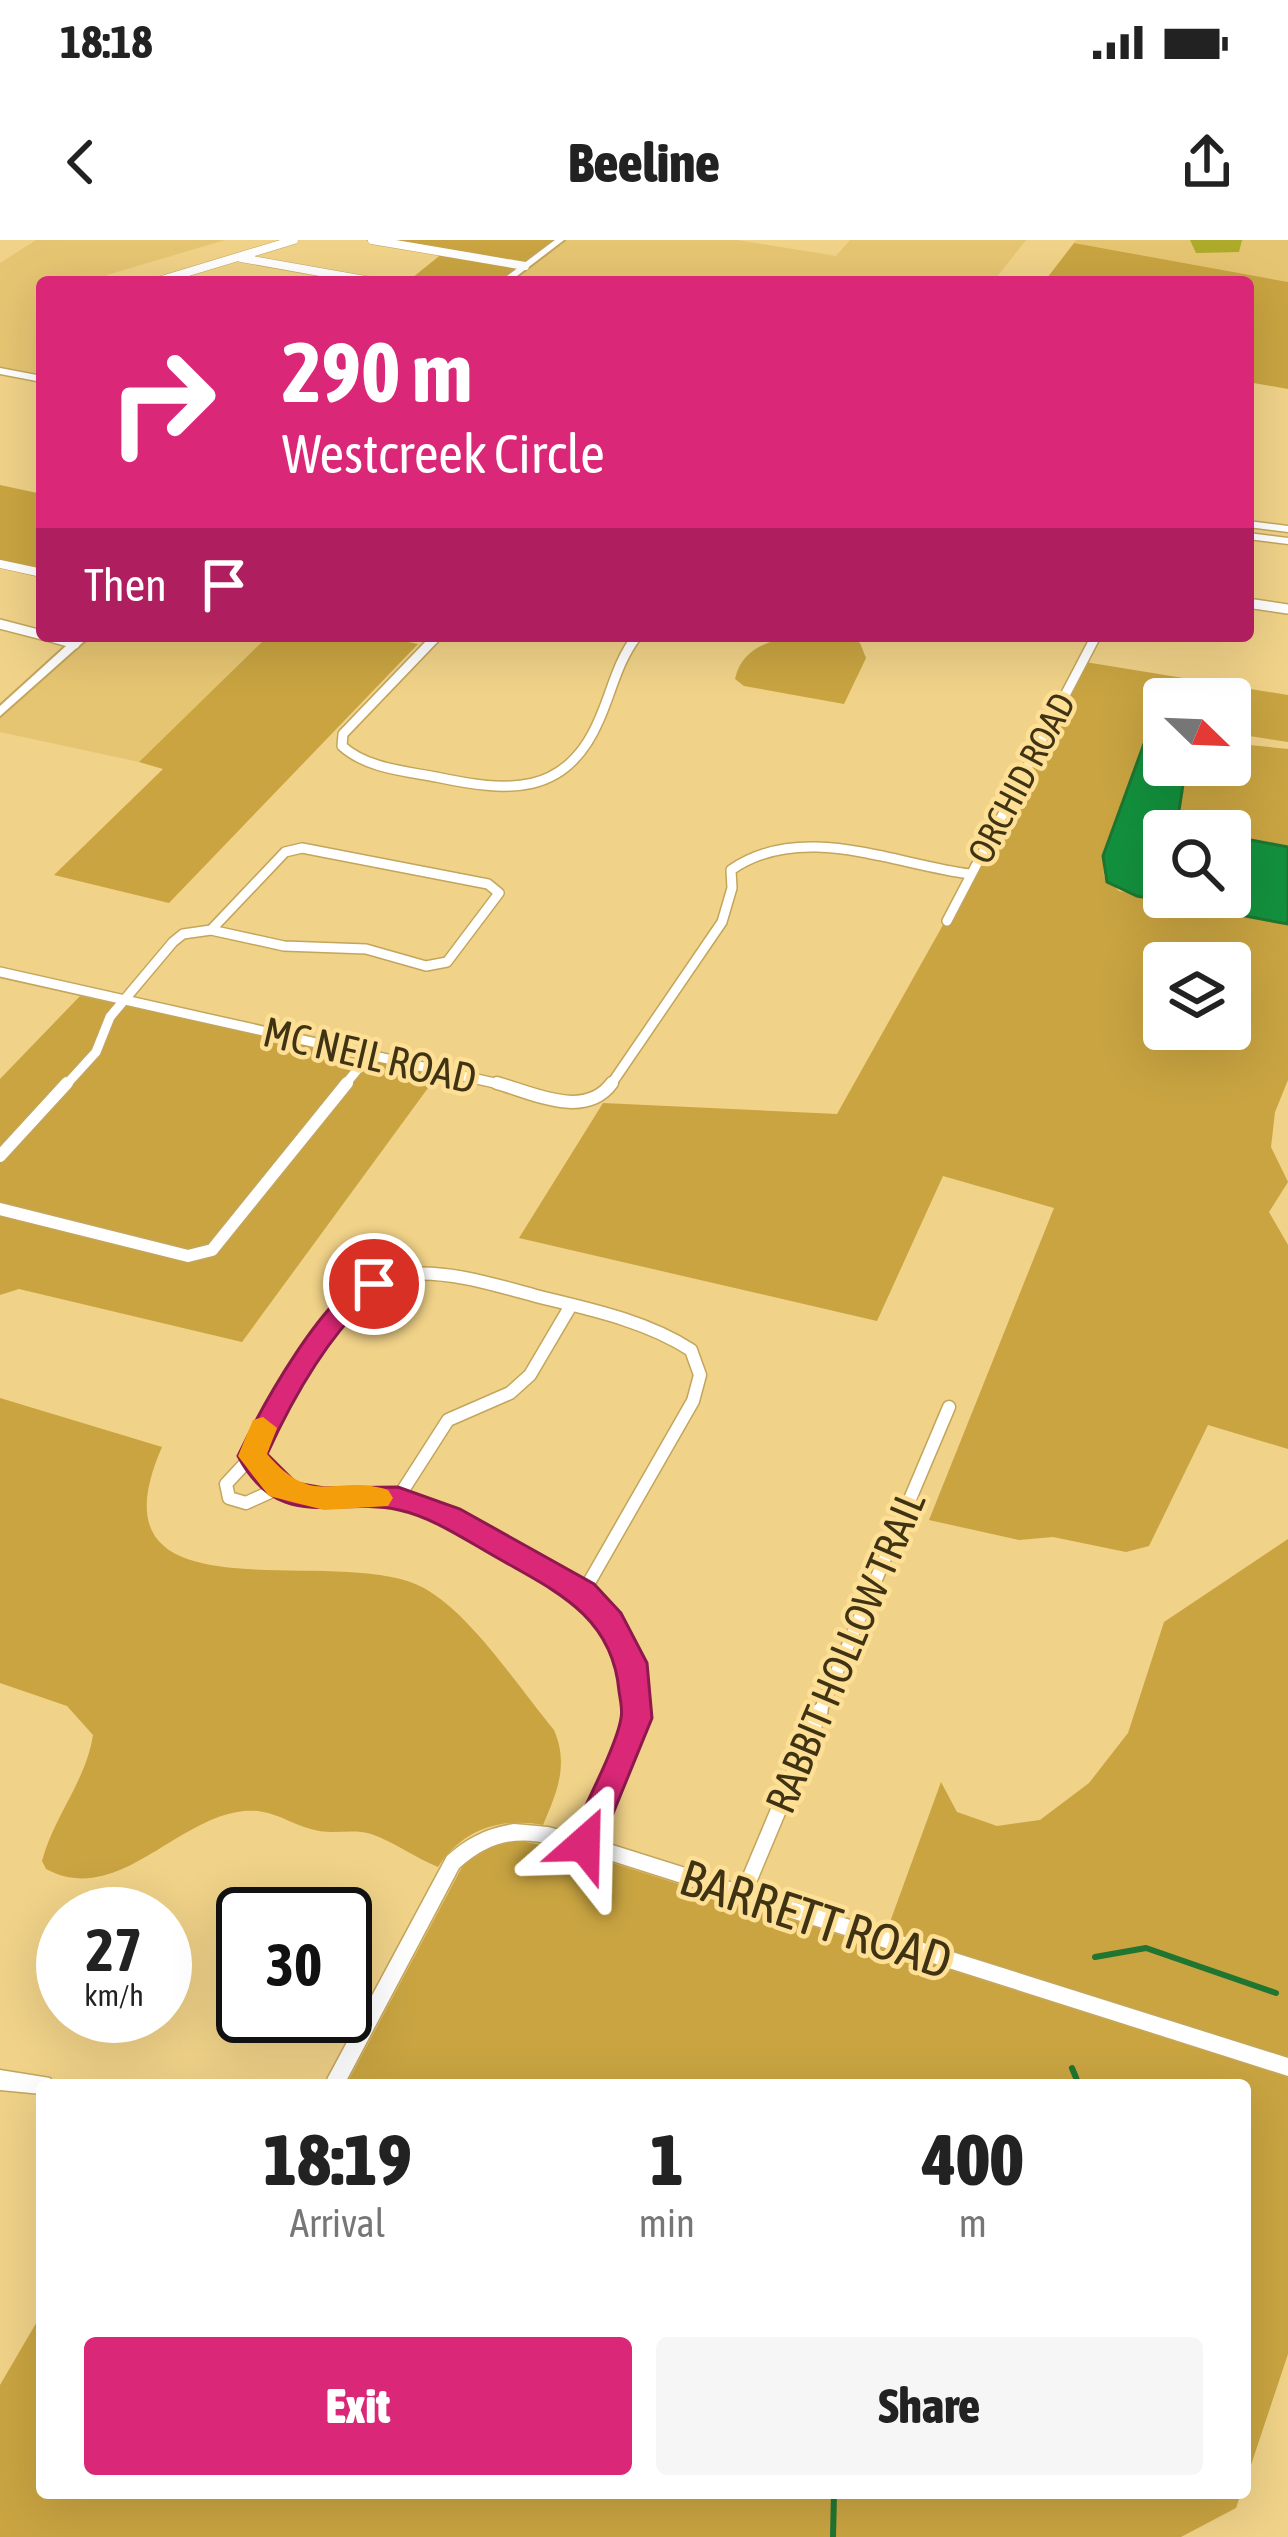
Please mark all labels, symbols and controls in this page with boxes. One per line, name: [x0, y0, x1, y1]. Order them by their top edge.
text: 18:18: [60, 16, 153, 68]
icon: back: [48, 129, 114, 195]
icon: share: [1174, 129, 1240, 195]
text: Beeline: [568, 132, 720, 193]
icon: right: [84, 324, 240, 480]
text: 290 m: [282, 324, 472, 420]
text: Westcreek Circle: [282, 423, 605, 484]
icon: arrive: [191, 552, 257, 618]
text: Then: [84, 559, 167, 611]
north arrow: [1143, 678, 1251, 786]
map controls: [1143, 678, 1251, 1050]
street label: ORCHID ROAD: [959, 686, 1083, 870]
button: search: [1143, 810, 1251, 918]
button: layers: [1143, 942, 1251, 1050]
street label: MC NEIL ROAD: [259, 1007, 481, 1103]
pin: [323, 1233, 425, 1335]
icon: arrive: [341, 1251, 407, 1317]
street label: RABBIT HOLLOW TRAIL: [756, 1484, 934, 1820]
position arrow: [521, 1781, 647, 1907]
street label: BARRETT ROAD: [673, 1847, 959, 1990]
speed limit sign: 30: [216, 1887, 372, 2043]
text: 27: [86, 1915, 142, 1984]
text: km/h: [84, 1978, 144, 2012]
text: 18:19: [263, 2118, 412, 2200]
text: 1: [650, 2118, 684, 2200]
text: 400: [922, 2118, 1024, 2200]
text: Arrival: [290, 2201, 385, 2245]
text: min: [639, 2201, 695, 2245]
text: m: [959, 2201, 987, 2245]
button: Exit: [84, 2337, 632, 2475]
button: Share: [656, 2337, 1203, 2475]

